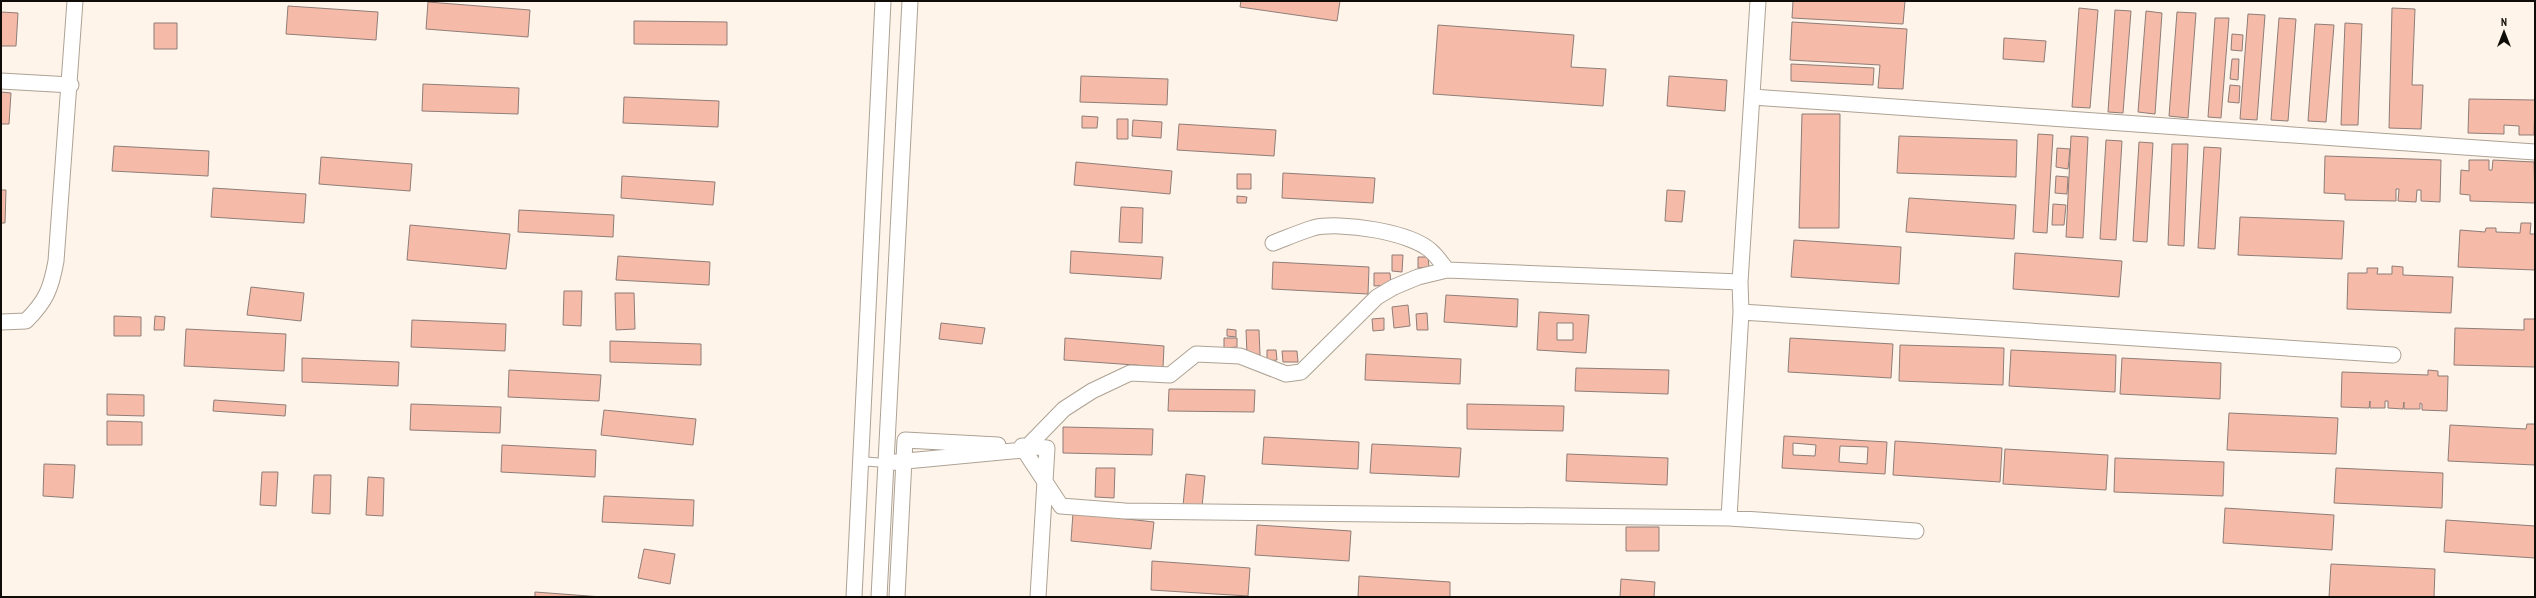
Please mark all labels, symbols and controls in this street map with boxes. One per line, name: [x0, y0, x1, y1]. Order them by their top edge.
north arrow: [2484, 12, 2524, 52]
text: N: [2501, 15, 2507, 29]

